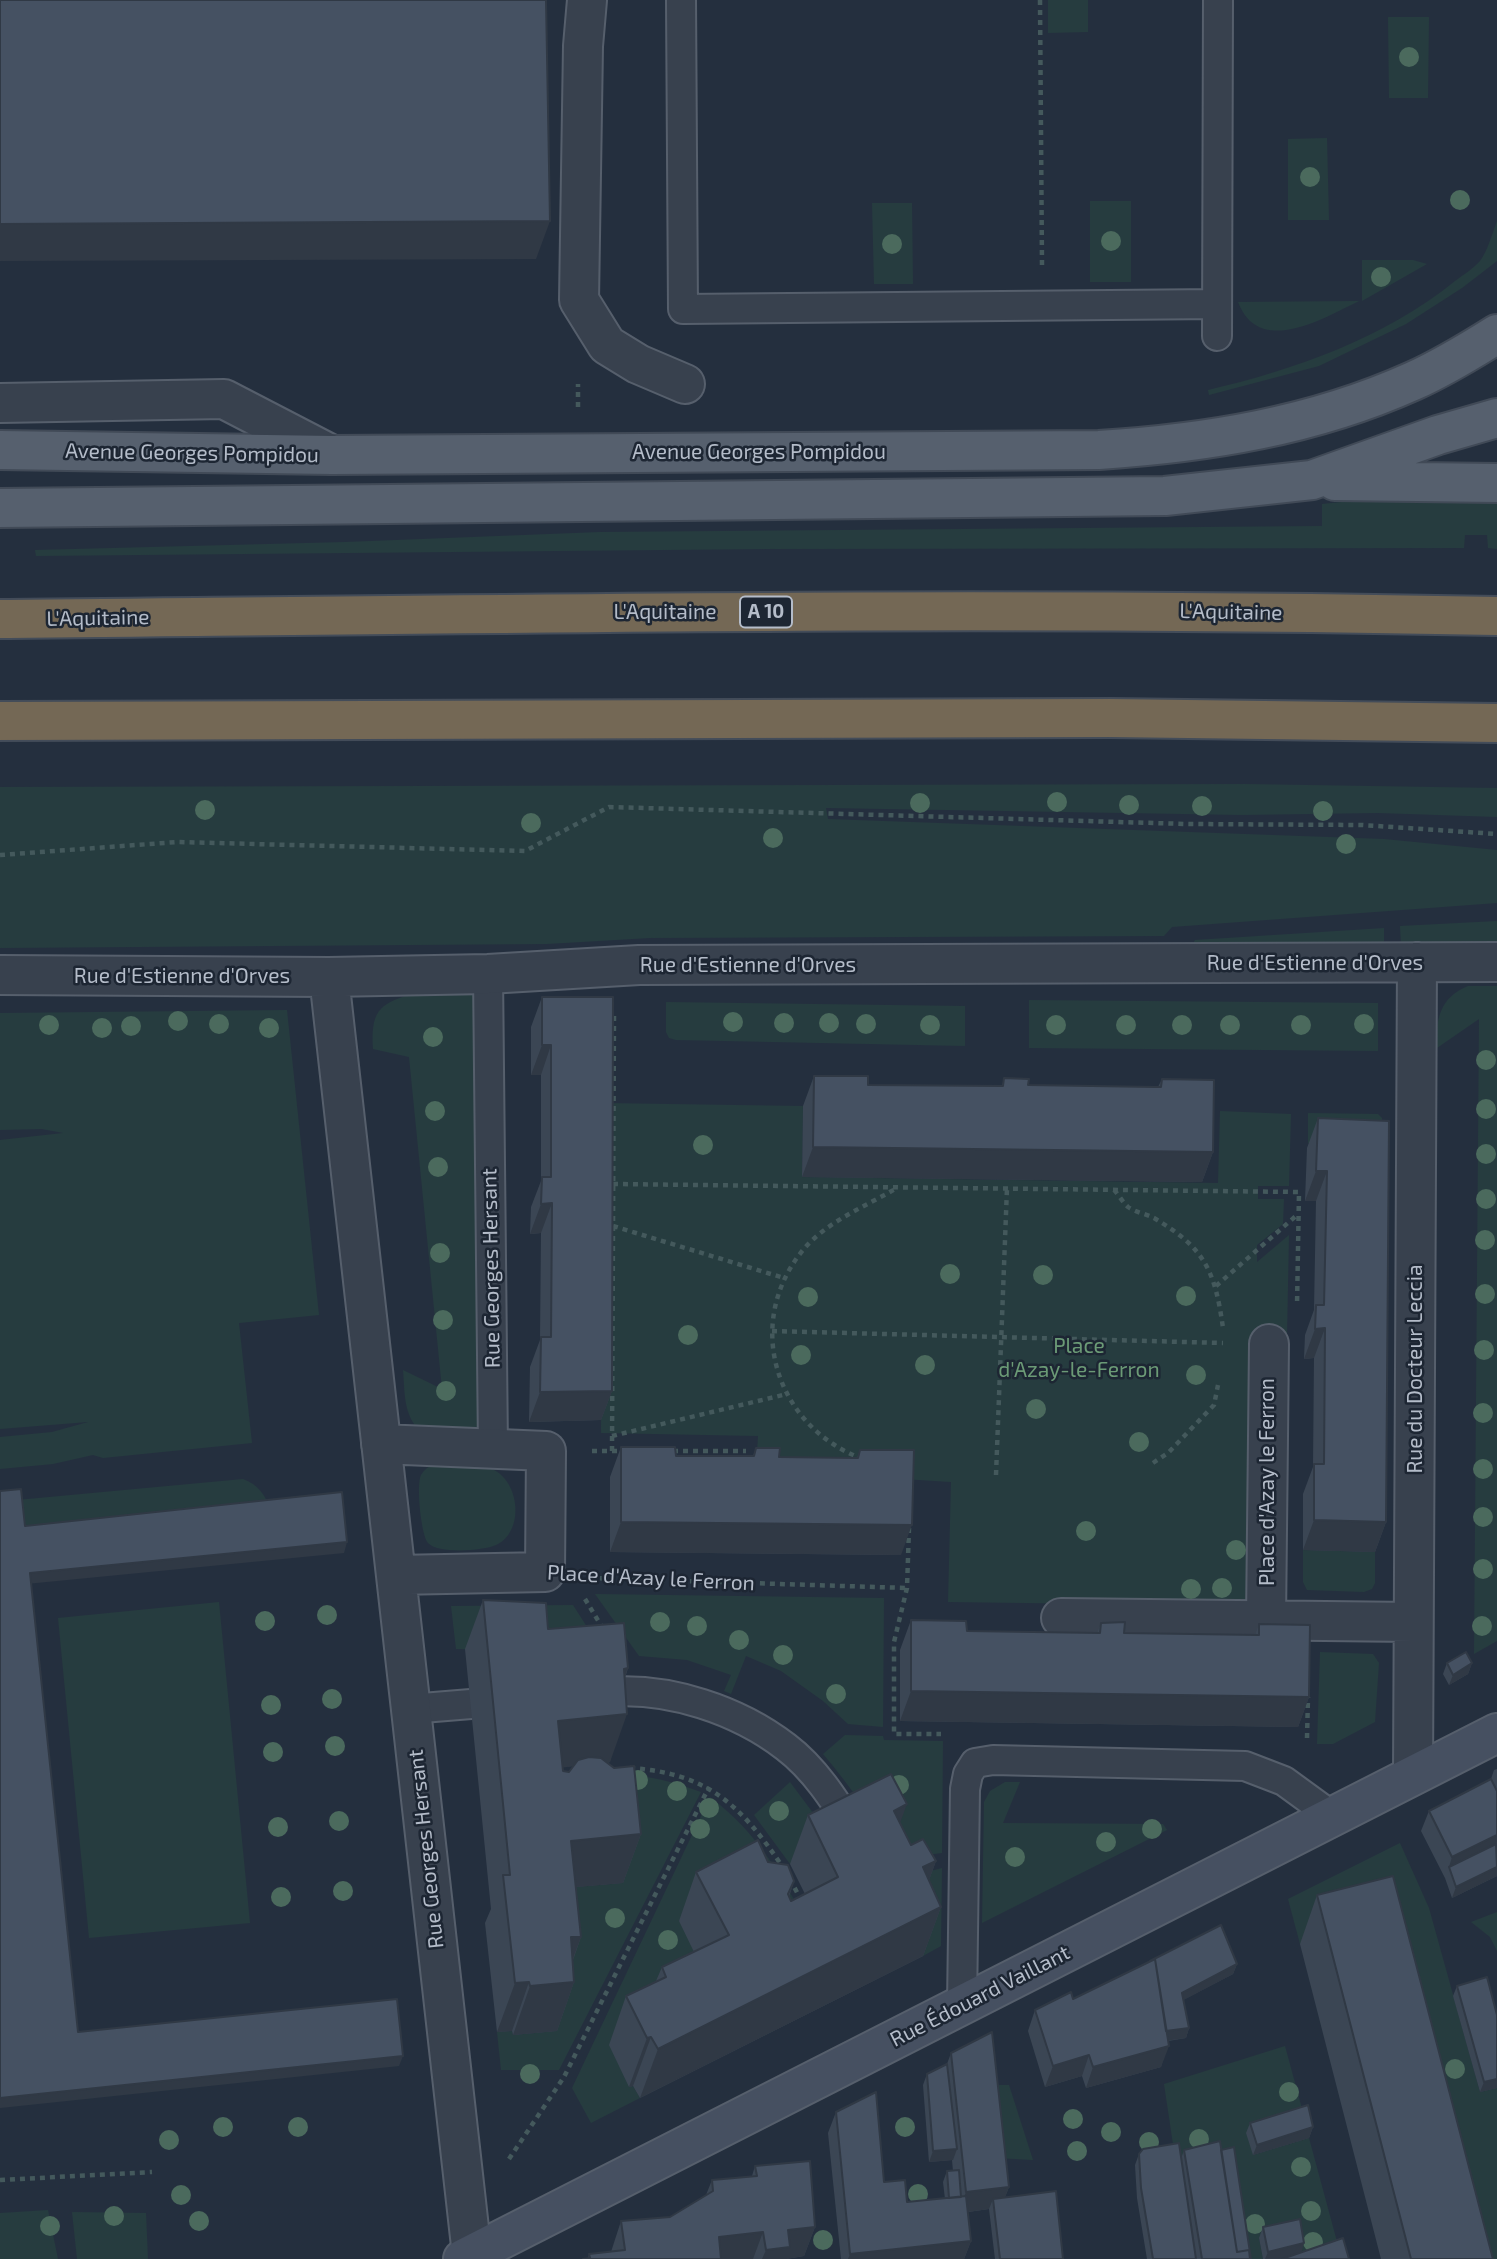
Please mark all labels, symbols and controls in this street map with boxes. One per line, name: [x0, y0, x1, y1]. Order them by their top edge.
street label: Avenue Georges Pompidou: [65, 438, 319, 468]
street label: Avenue Georges Pompidou: [632, 439, 886, 465]
road number: A 10: [740, 596, 792, 628]
street label: L'Aquitaine: [613, 599, 717, 625]
street label: L'Aquitaine: [1179, 599, 1283, 625]
street label: L'Aquitaine: [46, 605, 150, 631]
street label: Rue d'Estienne d'Orves: [1207, 950, 1423, 976]
street label: Rue d'Estienne d'Orves: [640, 952, 856, 978]
street label: Rue d'Estienne d'Orves: [74, 963, 290, 989]
street label: Rue Georges Hersant: [477, 1168, 505, 1368]
street label: Rue du Docteur Leccia: [1402, 1264, 1428, 1474]
park label: Place d'Azay-le-Ferron: [998, 1333, 1160, 1383]
street label: Place d'Azay le Ferron: [1254, 1378, 1280, 1586]
street label: Place d'Azay le Ferron: [546, 1560, 756, 1596]
street label: Rue Georges Hersant: [403, 1748, 449, 1950]
street label: Rue Édouard Vaillant: [886, 1940, 1074, 2052]

